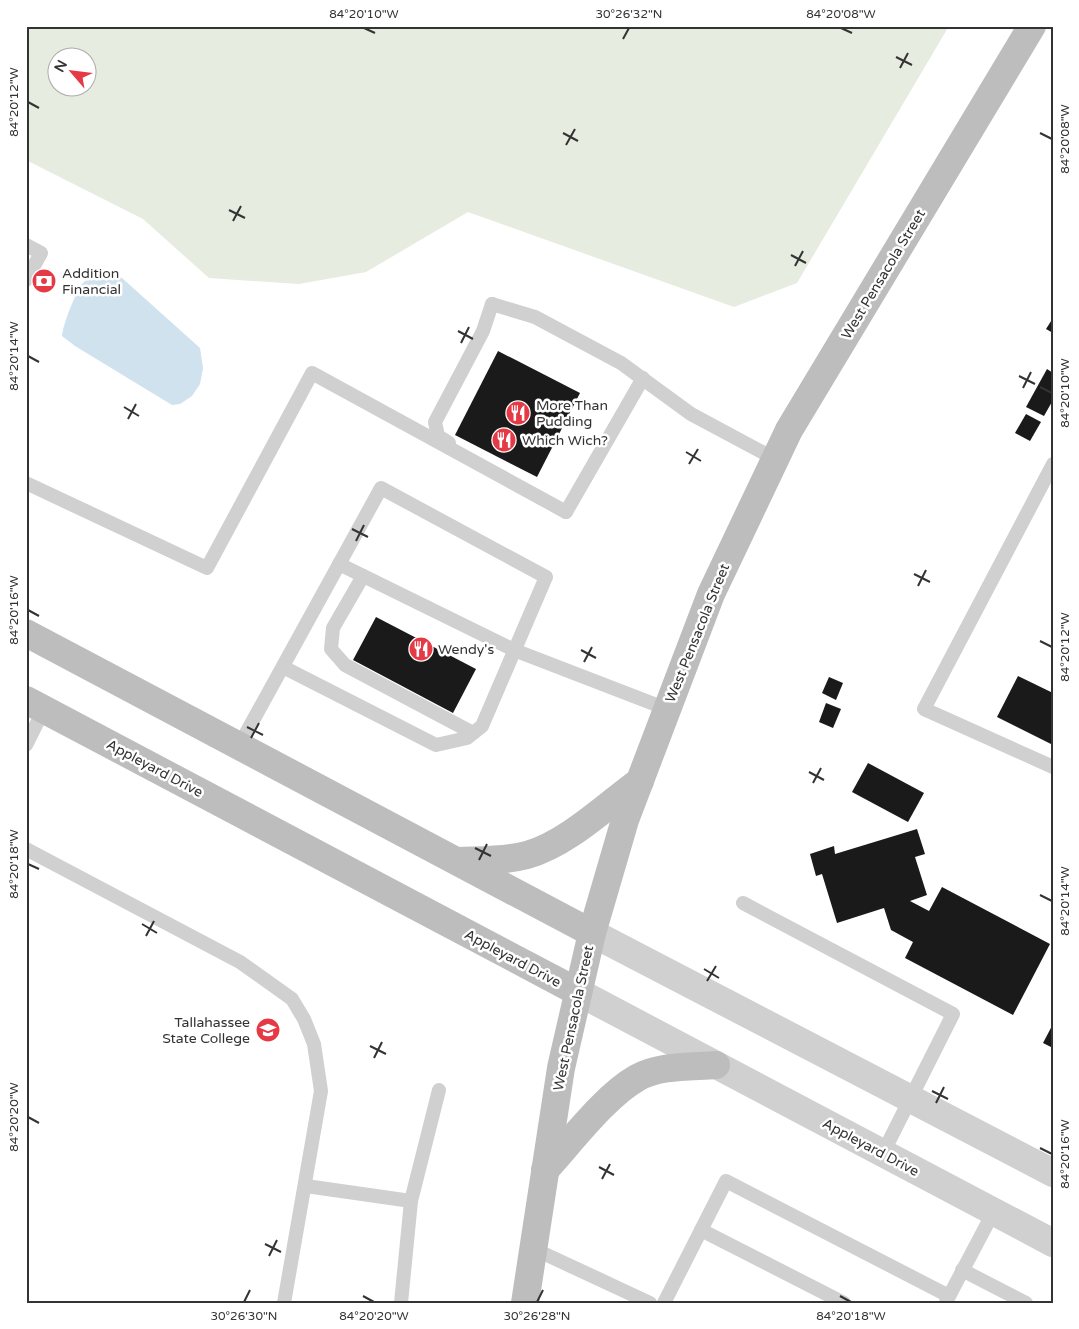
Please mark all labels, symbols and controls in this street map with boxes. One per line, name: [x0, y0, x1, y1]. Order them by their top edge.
text: 84°20'10"W: [329, 7, 399, 21]
text: 30°26'32"N: [596, 7, 663, 21]
text: 84°20'08"W: [806, 7, 876, 21]
north arrow: [48, 48, 98, 98]
text: N: [51, 57, 71, 75]
text: 84°20'12"W: [7, 67, 21, 137]
text: 84°20'08"W: [1058, 104, 1072, 174]
street label: West Pensacola Street: [838, 206, 929, 342]
place label: Addition Financial: [62, 265, 121, 298]
bank icon: Addition Financial: [31, 268, 57, 294]
text: 84°20'14"W: [7, 321, 21, 391]
text: 84°20'10"W: [1058, 358, 1072, 428]
place label: More Than Pudding: [536, 397, 608, 430]
restaurant icon: More Than Pudding: [505, 400, 531, 426]
restaurant icon: Which Wich?: [491, 427, 517, 453]
place label: Which Wich?: [522, 432, 608, 449]
street label: West Pensacola Street: [662, 561, 733, 705]
text: 84°20'16"W: [7, 575, 21, 645]
text: 84°20'12"W: [1058, 612, 1072, 682]
restaurant icon: Wendy's: [408, 636, 434, 662]
place label: Wendy's: [438, 641, 494, 658]
street label: Appleyard Drive: [104, 736, 206, 801]
text: 84°20'18"W: [7, 829, 21, 899]
text: 84°20'14"W: [1058, 866, 1072, 936]
street label: Appleyard Drive: [462, 926, 564, 991]
street label: West Pensacola Street: [550, 943, 597, 1092]
place label: Tallahassee State College: [162, 1014, 250, 1047]
school or university icon: Tallahassee State College: [255, 1017, 281, 1043]
text: 84°20'20"W: [7, 1082, 21, 1152]
street label: Appleyard Drive: [820, 1115, 922, 1180]
text: 84°20'16"W: [1058, 1119, 1072, 1189]
text: 30°26'30"N: [211, 1309, 278, 1323]
text: 84°20'20"W: [339, 1309, 409, 1323]
text: 30°26'28"N: [504, 1309, 571, 1323]
text: 84°20'18"W: [816, 1309, 886, 1323]

